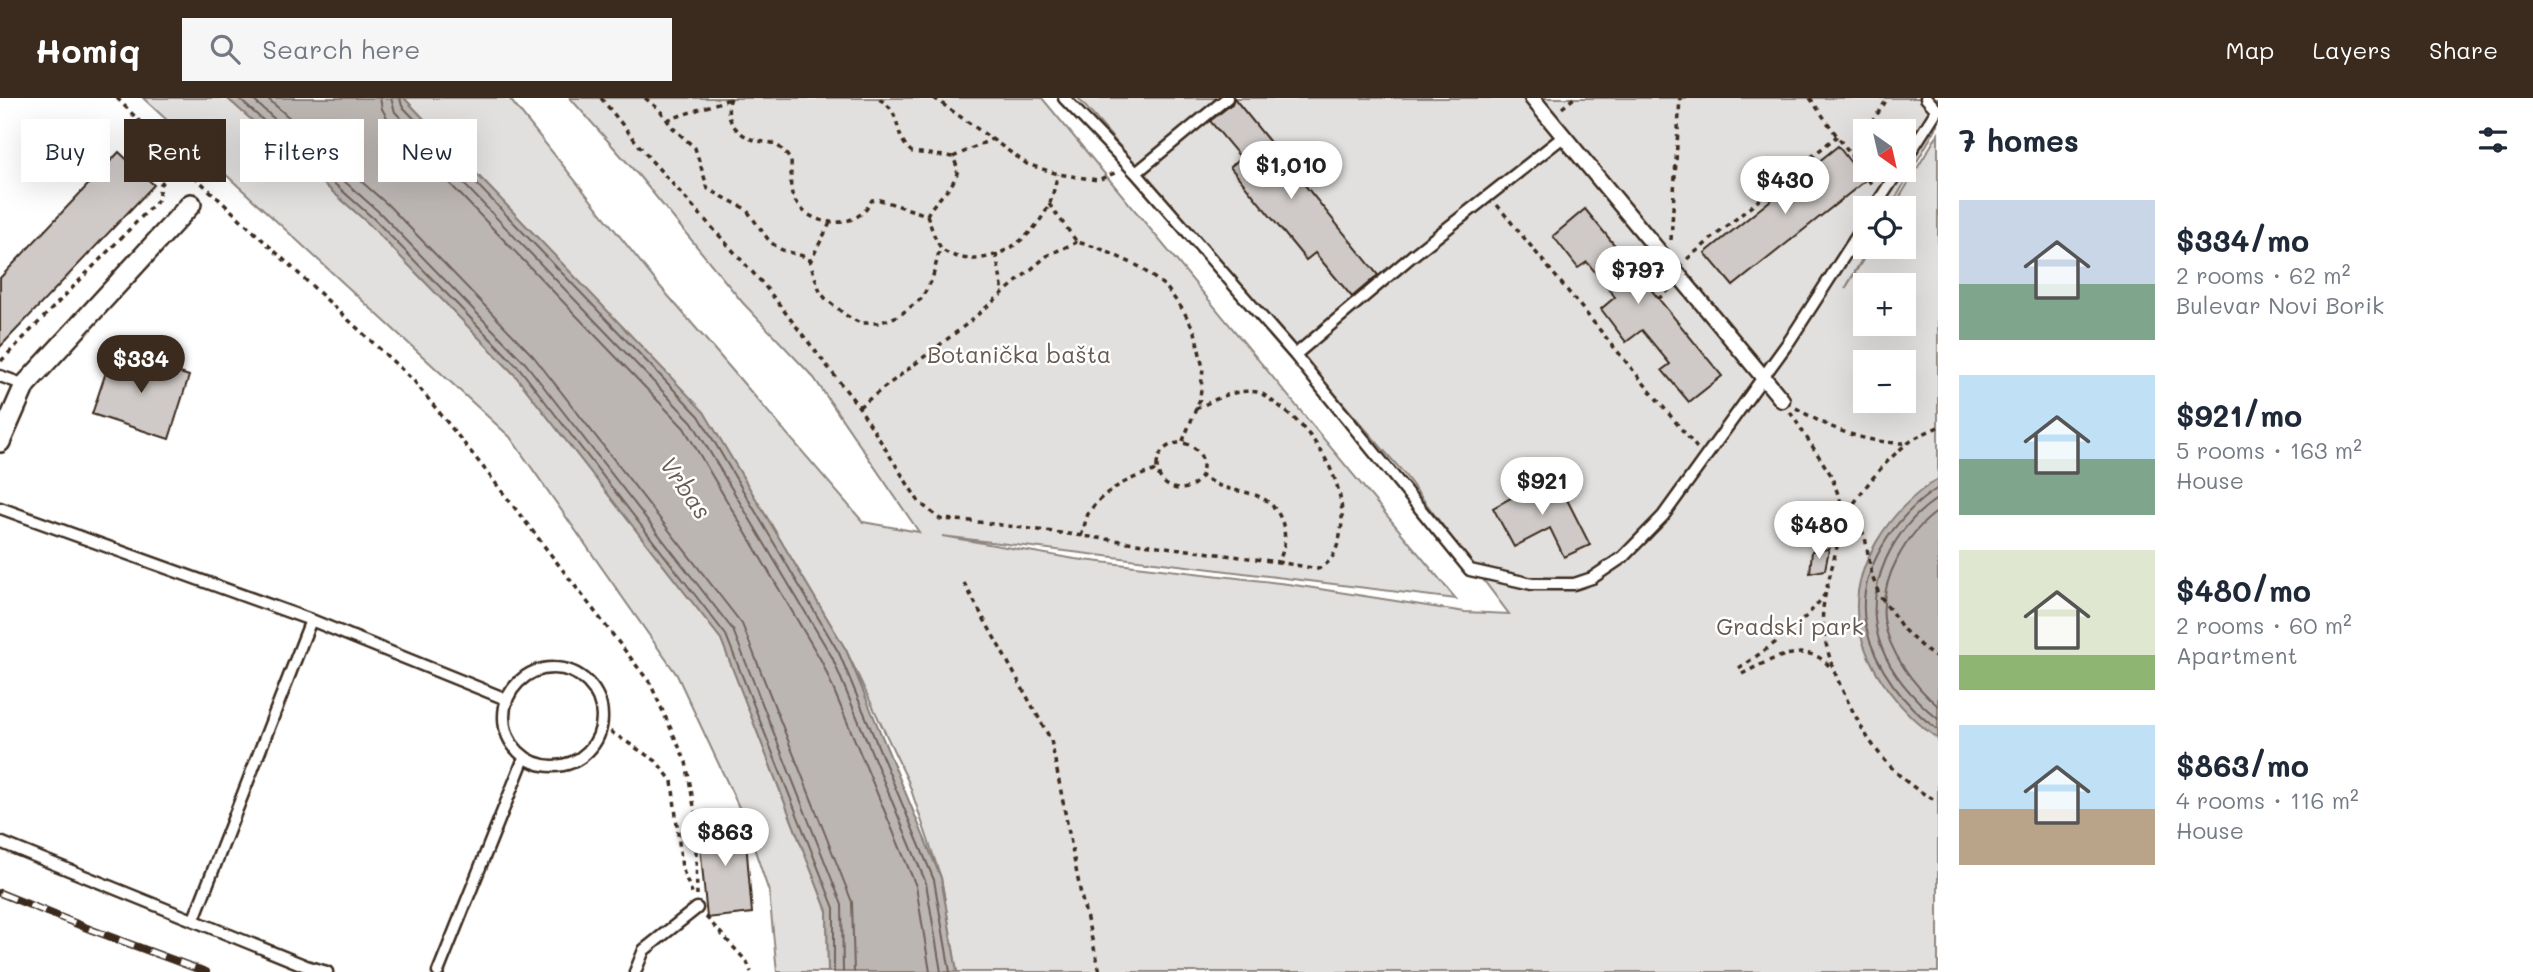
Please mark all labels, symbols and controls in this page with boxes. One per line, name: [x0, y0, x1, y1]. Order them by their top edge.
search box: [182, 18, 672, 81]
text: Homiq: [35, 28, 140, 71]
icon: search: [206, 30, 244, 68]
text: Search here: [262, 32, 420, 66]
text: Map: [2226, 34, 2274, 65]
text: Layers: [2312, 34, 2391, 65]
text: Share: [2429, 34, 2498, 65]
chip: Buy: [21, 119, 110, 182]
chip: Rent: [124, 119, 226, 182]
chip: Filters: [240, 119, 364, 182]
chip: New: [378, 119, 477, 182]
north arrow: [1853, 119, 1916, 182]
map controls: [1853, 119, 1916, 413]
text: 7 homes: [1959, 120, 2079, 160]
icon: filters: [2474, 121, 2512, 159]
pin: $1,010: [1234, 141, 1348, 201]
text: $1,010: [1255, 149, 1327, 179]
pin: $430: [1744, 156, 1826, 216]
text: $430: [1756, 164, 1814, 194]
button: locate: [1853, 196, 1916, 259]
text: $334/mo: [2176, 220, 2309, 260]
icon: home: [2015, 228, 2099, 312]
pin: $797: [1597, 246, 1679, 306]
text: $797: [1611, 254, 1665, 284]
text: 2 rooms · 62 m²: [2176, 260, 2350, 290]
button: +: [1853, 273, 1916, 336]
text: Bulevar Novi Borik: [2176, 290, 2384, 320]
pin: $334: [100, 336, 182, 395]
park label: Botanička bašta: [927, 339, 1111, 369]
text: $334: [113, 343, 169, 373]
button: −: [1853, 350, 1916, 413]
text: $921/mo: [2176, 395, 2302, 435]
icon: home: [2015, 403, 2099, 487]
text: 5 rooms · 163 m²: [2176, 435, 2362, 465]
water label: Vrbas: [653, 450, 719, 525]
pin: $921: [1501, 458, 1583, 517]
text: $921: [1516, 465, 1568, 495]
text: House: [2176, 465, 2244, 495]
pin: $480: [1778, 502, 1860, 561]
text: $480: [1790, 509, 1848, 539]
text: $480/mo: [2176, 570, 2311, 610]
icon: home: [2015, 578, 2099, 662]
text: 2 rooms · 60 m²: [2176, 610, 2352, 640]
park label: Gradski park: [1716, 611, 1864, 641]
text: Apartment: [2176, 640, 2298, 670]
text: $863/mo: [2176, 745, 2309, 785]
icon: home: [2015, 753, 2099, 837]
text: 4 rooms · 116 m²: [2176, 785, 2359, 815]
pin: $863: [684, 808, 766, 868]
text: House: [2176, 815, 2244, 845]
text: $863: [697, 816, 753, 846]

